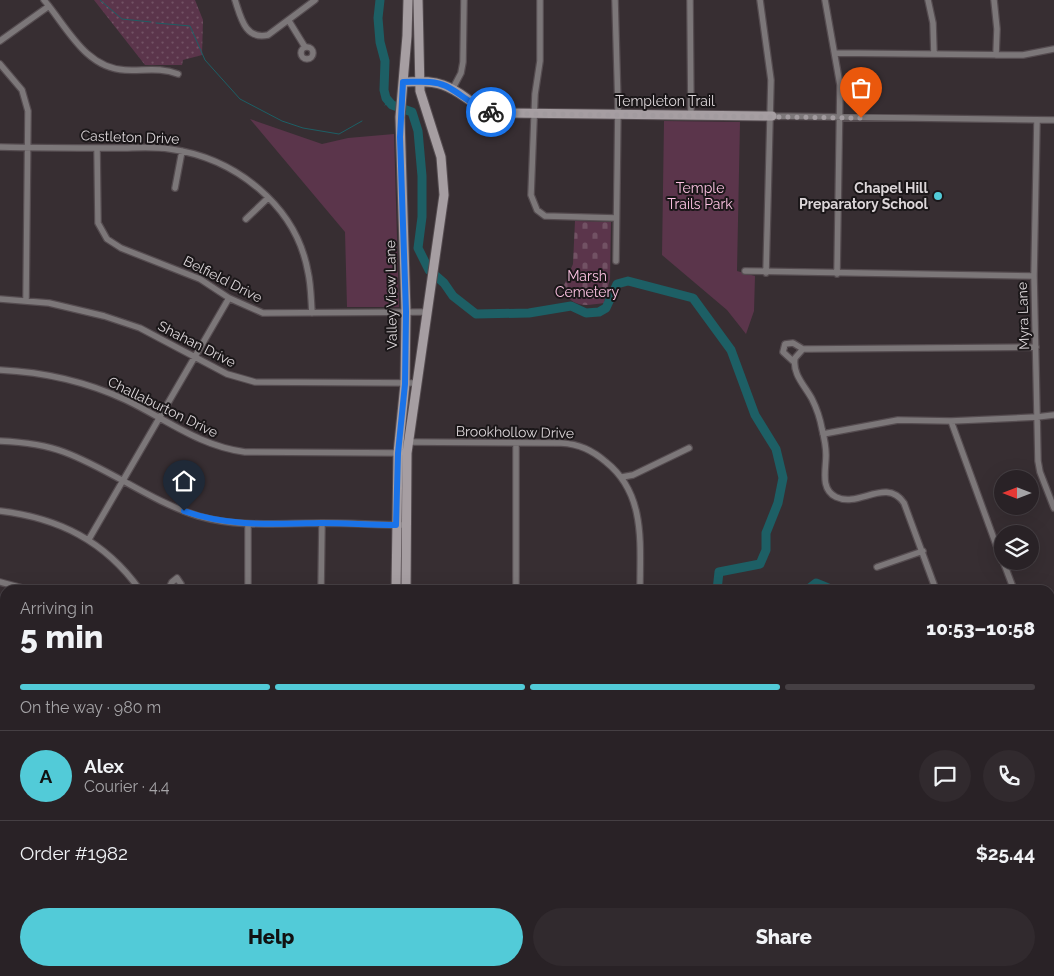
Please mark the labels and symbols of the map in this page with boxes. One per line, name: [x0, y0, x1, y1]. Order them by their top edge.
pin: [840, 67, 882, 118]
courier: [466, 87, 516, 137]
street label: Templeton Trail: [615, 93, 715, 109]
street label: Castleton Drive: [80, 127, 180, 147]
park label: Temple Trails Park: [667, 180, 733, 212]
place label: Chapel Hill Preparatory School: [799, 180, 929, 212]
marker: Chapel Hill Preparatory School: [932, 190, 944, 202]
street label: Valley View Lane: [382, 240, 400, 350]
street label: Belfield Drive: [181, 252, 265, 306]
park label: Marsh Cemetery: [555, 268, 619, 300]
street label: Myra Lane: [1014, 282, 1032, 350]
street label: Shahan Drive: [155, 318, 239, 370]
street label: Challaburton Drive: [105, 373, 221, 441]
street label: Brookhollow Drive: [456, 423, 574, 441]
pin: [163, 460, 205, 511]
north arrow: [994, 470, 1039, 515]

